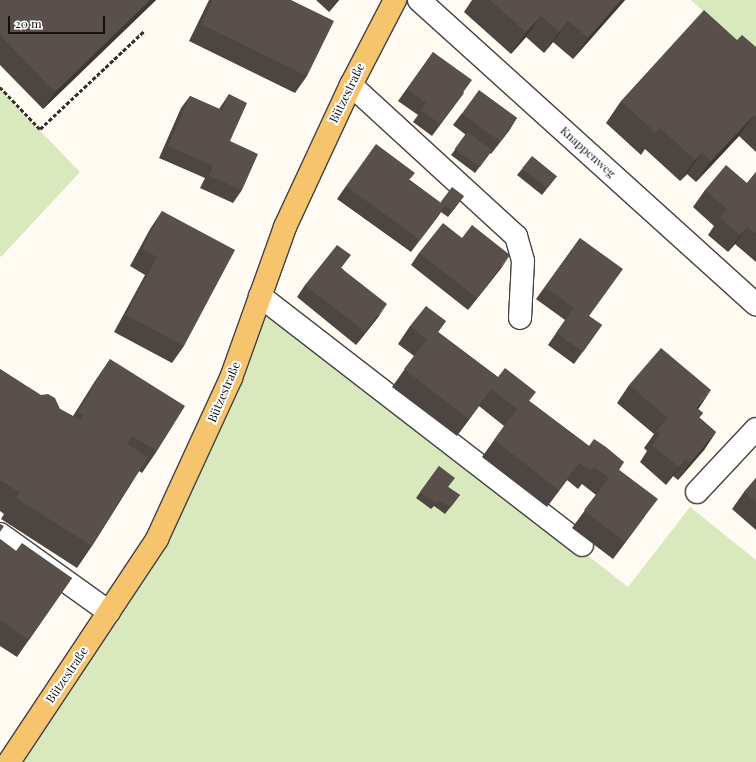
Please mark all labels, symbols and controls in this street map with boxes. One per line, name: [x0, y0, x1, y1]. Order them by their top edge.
scale bar: [10, 8, 107, 34]
text: 20 m: [15, 15, 42, 31]
street label: Bützestraße: [326, 61, 368, 125]
street label: Knappenweg: [557, 123, 619, 181]
street label: Bützestraße: [205, 360, 243, 424]
street label: Bützestraße: [43, 644, 91, 706]

